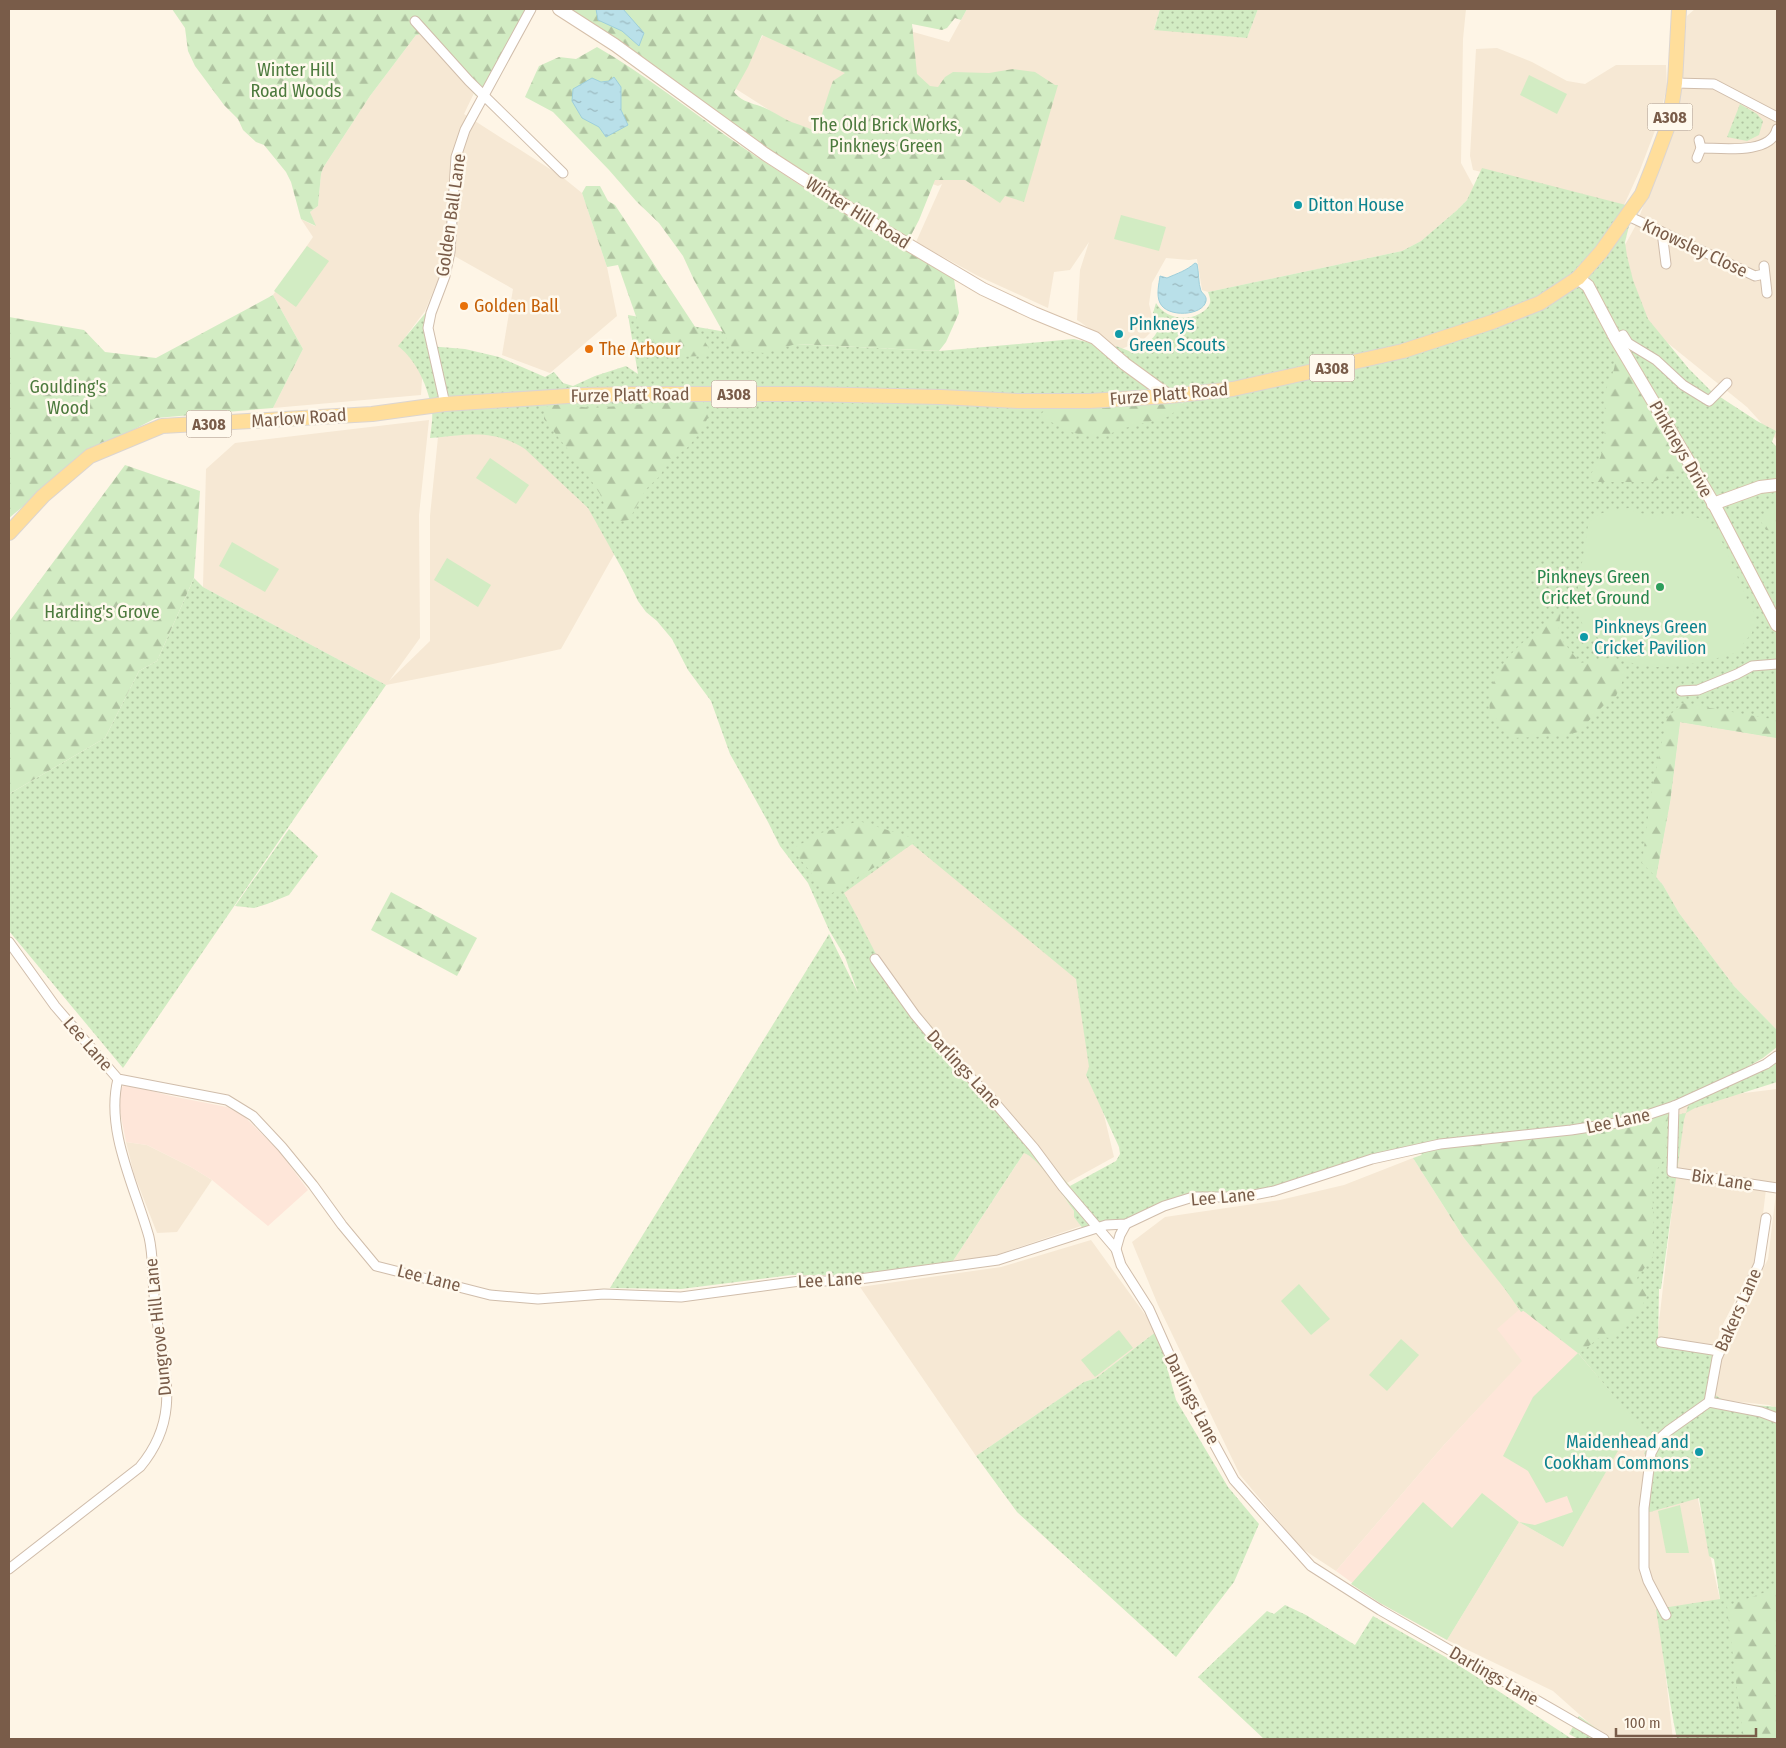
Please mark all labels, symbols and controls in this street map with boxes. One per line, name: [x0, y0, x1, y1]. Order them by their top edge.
park label: Winter Hill Road Woods: [250, 59, 342, 102]
road number: A308: [1648, 104, 1692, 130]
park label: The Old Brick Works, Pinkneys Green: [811, 114, 961, 157]
street label: Golden Ball Lane: [431, 152, 471, 278]
street label: Winter Hill Road: [802, 172, 914, 254]
place label: Ditton House: [1308, 194, 1404, 216]
marker: Ditton House: [1292, 199, 1304, 211]
street label: Knowsley Close: [1639, 214, 1751, 282]
place label: Golden Ball: [474, 295, 559, 317]
marker: Golden Ball: [458, 300, 470, 312]
place label: Pinkneys Green Scouts: [1129, 313, 1226, 356]
marker: Pinkneys Green Scouts: [1113, 328, 1125, 340]
place label: The Arbour: [599, 338, 681, 360]
marker: The Arbour: [583, 343, 595, 355]
road number: A308: [1310, 354, 1354, 382]
park label: Goulding's Wood: [29, 376, 107, 419]
street label: Furze Platt Road: [1109, 378, 1229, 410]
road number: A308: [712, 380, 756, 408]
street label: Furze Platt Road: [570, 383, 690, 407]
street label: Pinkneys Drive: [1644, 397, 1718, 501]
street label: Marlow Road: [251, 404, 347, 432]
road number: A308: [186, 410, 232, 438]
place label: Pinkneys Green Cricket Ground: [1537, 566, 1650, 609]
marker: Pinkneys Green Cricket Ground: [1654, 581, 1666, 593]
park label: Harding's Grove: [44, 601, 160, 623]
place label: Pinkneys Green Cricket Pavilion: [1594, 616, 1707, 659]
marker: Pinkneys Green Cricket Pavilion: [1578, 631, 1590, 643]
street label: Lee Lane: [58, 1012, 118, 1076]
street label: Darlings Lane: [922, 1025, 1006, 1113]
street label: Lee Lane: [1584, 1103, 1652, 1138]
street label: Bix Lane: [1690, 1164, 1754, 1196]
street label: Lee Lane: [1190, 1183, 1256, 1211]
street label: Dungrove Hill Lane: [140, 1257, 176, 1397]
street label: Lee Lane: [395, 1260, 463, 1297]
street label: Bakers Lane: [1710, 1265, 1766, 1355]
street label: Lee Lane: [797, 1267, 863, 1293]
street label: Darlings Lane: [1160, 1350, 1224, 1448]
place label: Maidenhead and Cookham Commons: [1544, 1431, 1689, 1474]
marker: Maidenhead and Cookham Commons: [1693, 1446, 1705, 1458]
street label: Darlings Lane: [1445, 1642, 1543, 1710]
scale bar: [1616, 1706, 1756, 1738]
text: 100 m: [1624, 1714, 1661, 1732]

